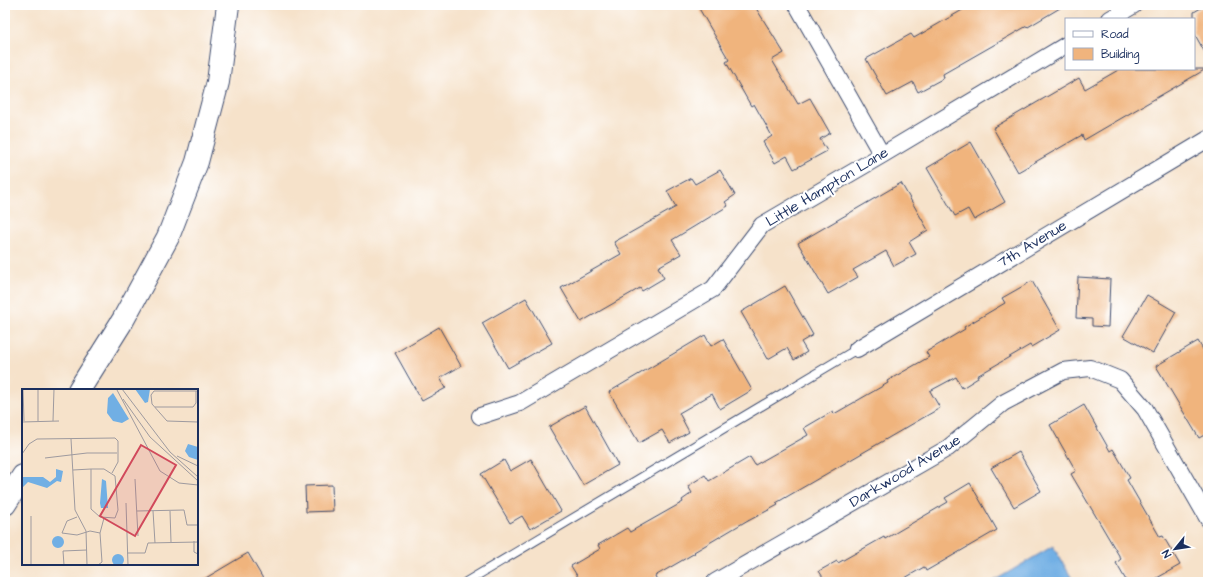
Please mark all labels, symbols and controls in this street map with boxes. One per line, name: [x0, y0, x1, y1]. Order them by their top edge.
legend: [1065, 18, 1195, 70]
text: Road: [1101, 26, 1129, 43]
text: Building: [1101, 46, 1139, 64]
street label: Little Hampton Lane: [762, 142, 892, 232]
street label: 7th Avenue: [993, 215, 1071, 273]
inset map: [22, 389, 198, 565]
street label: Darkwood Avenue: [845, 429, 965, 513]
north arrow: [1155, 529, 1195, 569]
text: N: [1159, 547, 1175, 560]

